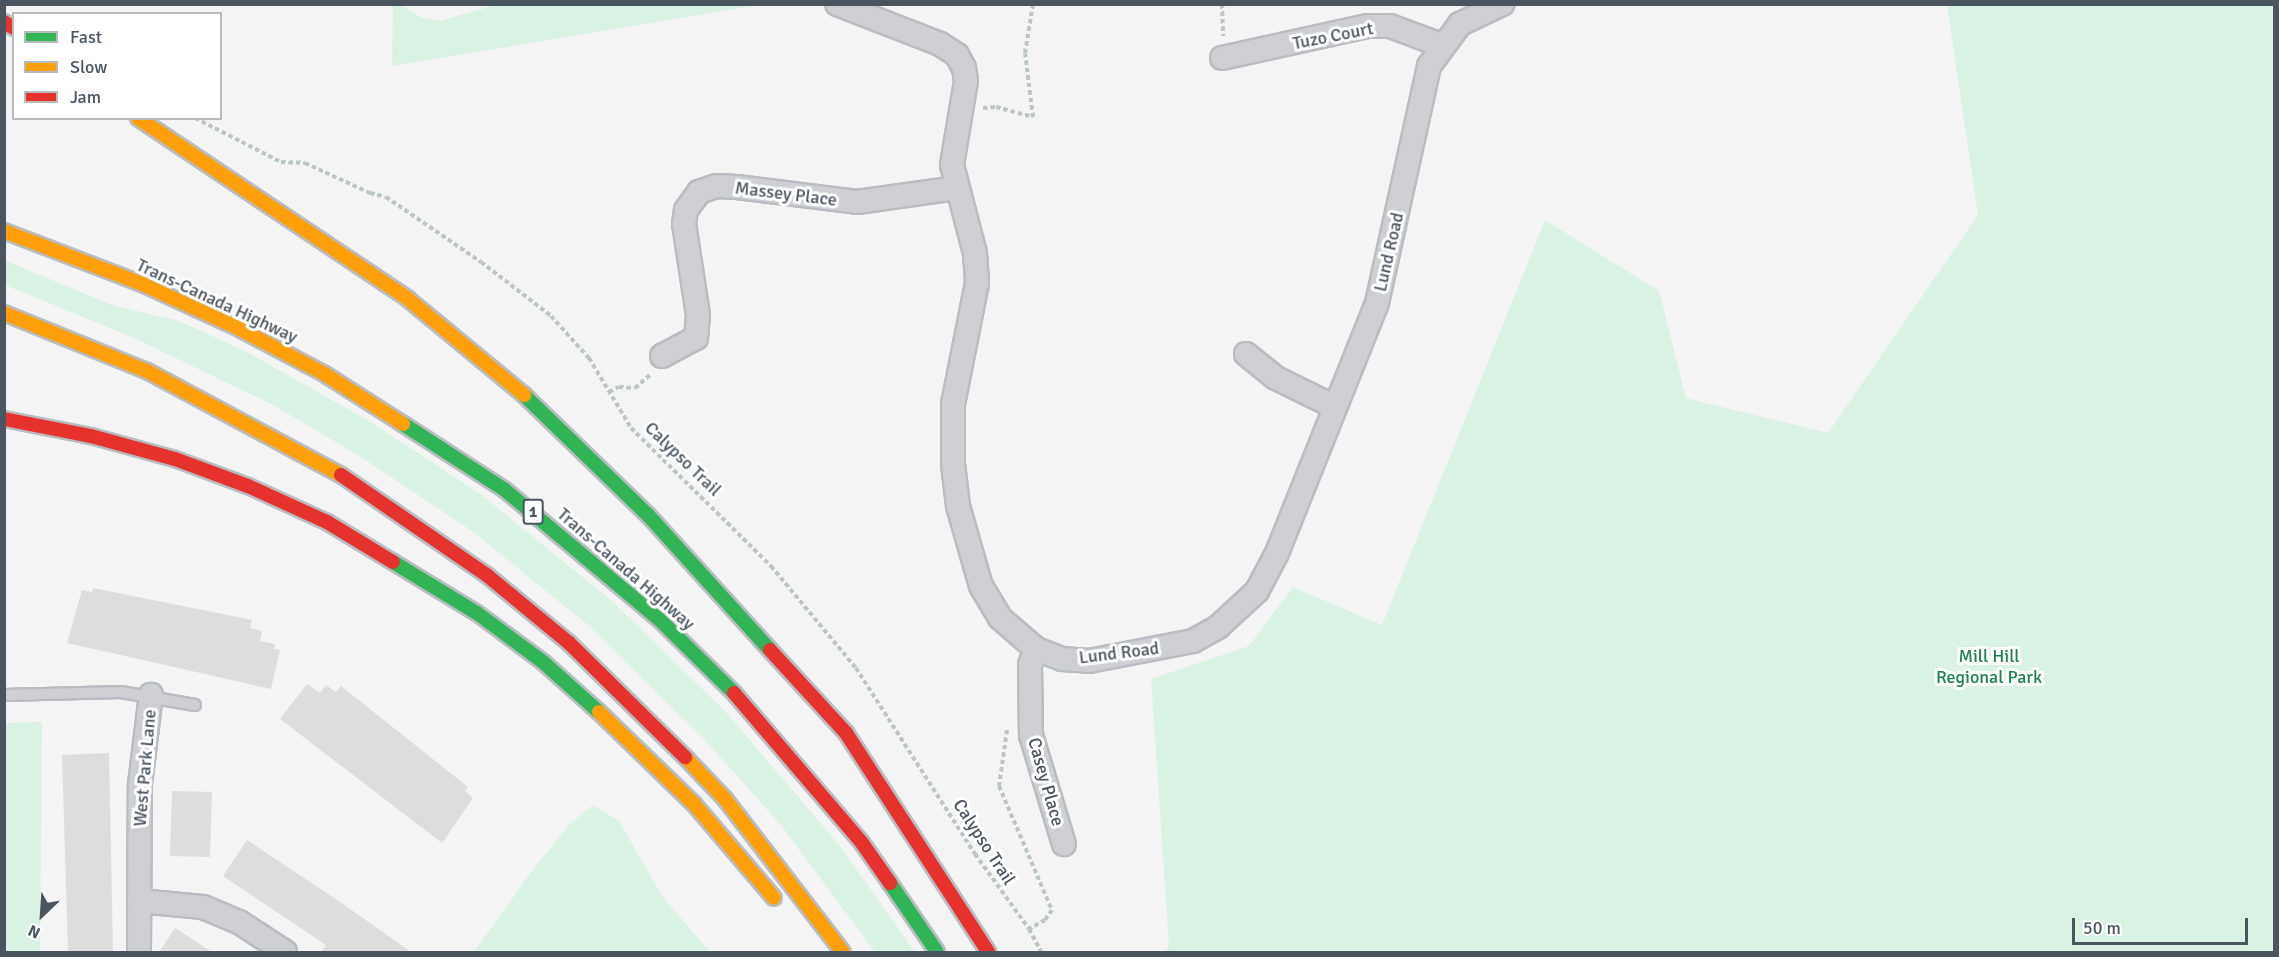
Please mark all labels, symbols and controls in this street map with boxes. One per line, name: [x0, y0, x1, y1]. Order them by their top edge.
legend: [12, 12, 222, 120]
street label: Tuzo Court: [1291, 18, 1375, 54]
text: Fast: [70, 26, 102, 48]
text: Slow: [70, 56, 107, 78]
text: Jam: [70, 86, 101, 108]
street label: Massey Place: [734, 177, 838, 211]
street label: Lund Road: [1369, 210, 1409, 294]
street label: Trans-Canada Highway: [133, 254, 301, 348]
street label: Calypso Trail: [640, 417, 726, 501]
road number: 1: [522, 499, 544, 525]
street label: Trans-Canada Highway: [553, 503, 699, 635]
street label: Lund Road: [1078, 637, 1160, 669]
park label: Mill Hill Regional Park: [1936, 646, 2042, 688]
street label: West Park Lane: [129, 709, 161, 827]
street label: Casey Place: [1023, 735, 1069, 829]
street label: Calypso Trail: [948, 795, 1020, 889]
north arrow: [12, 885, 72, 945]
scale bar: [2075, 906, 2250, 944]
text: 50 m: [2083, 917, 2121, 939]
text: N: [25, 920, 44, 943]

